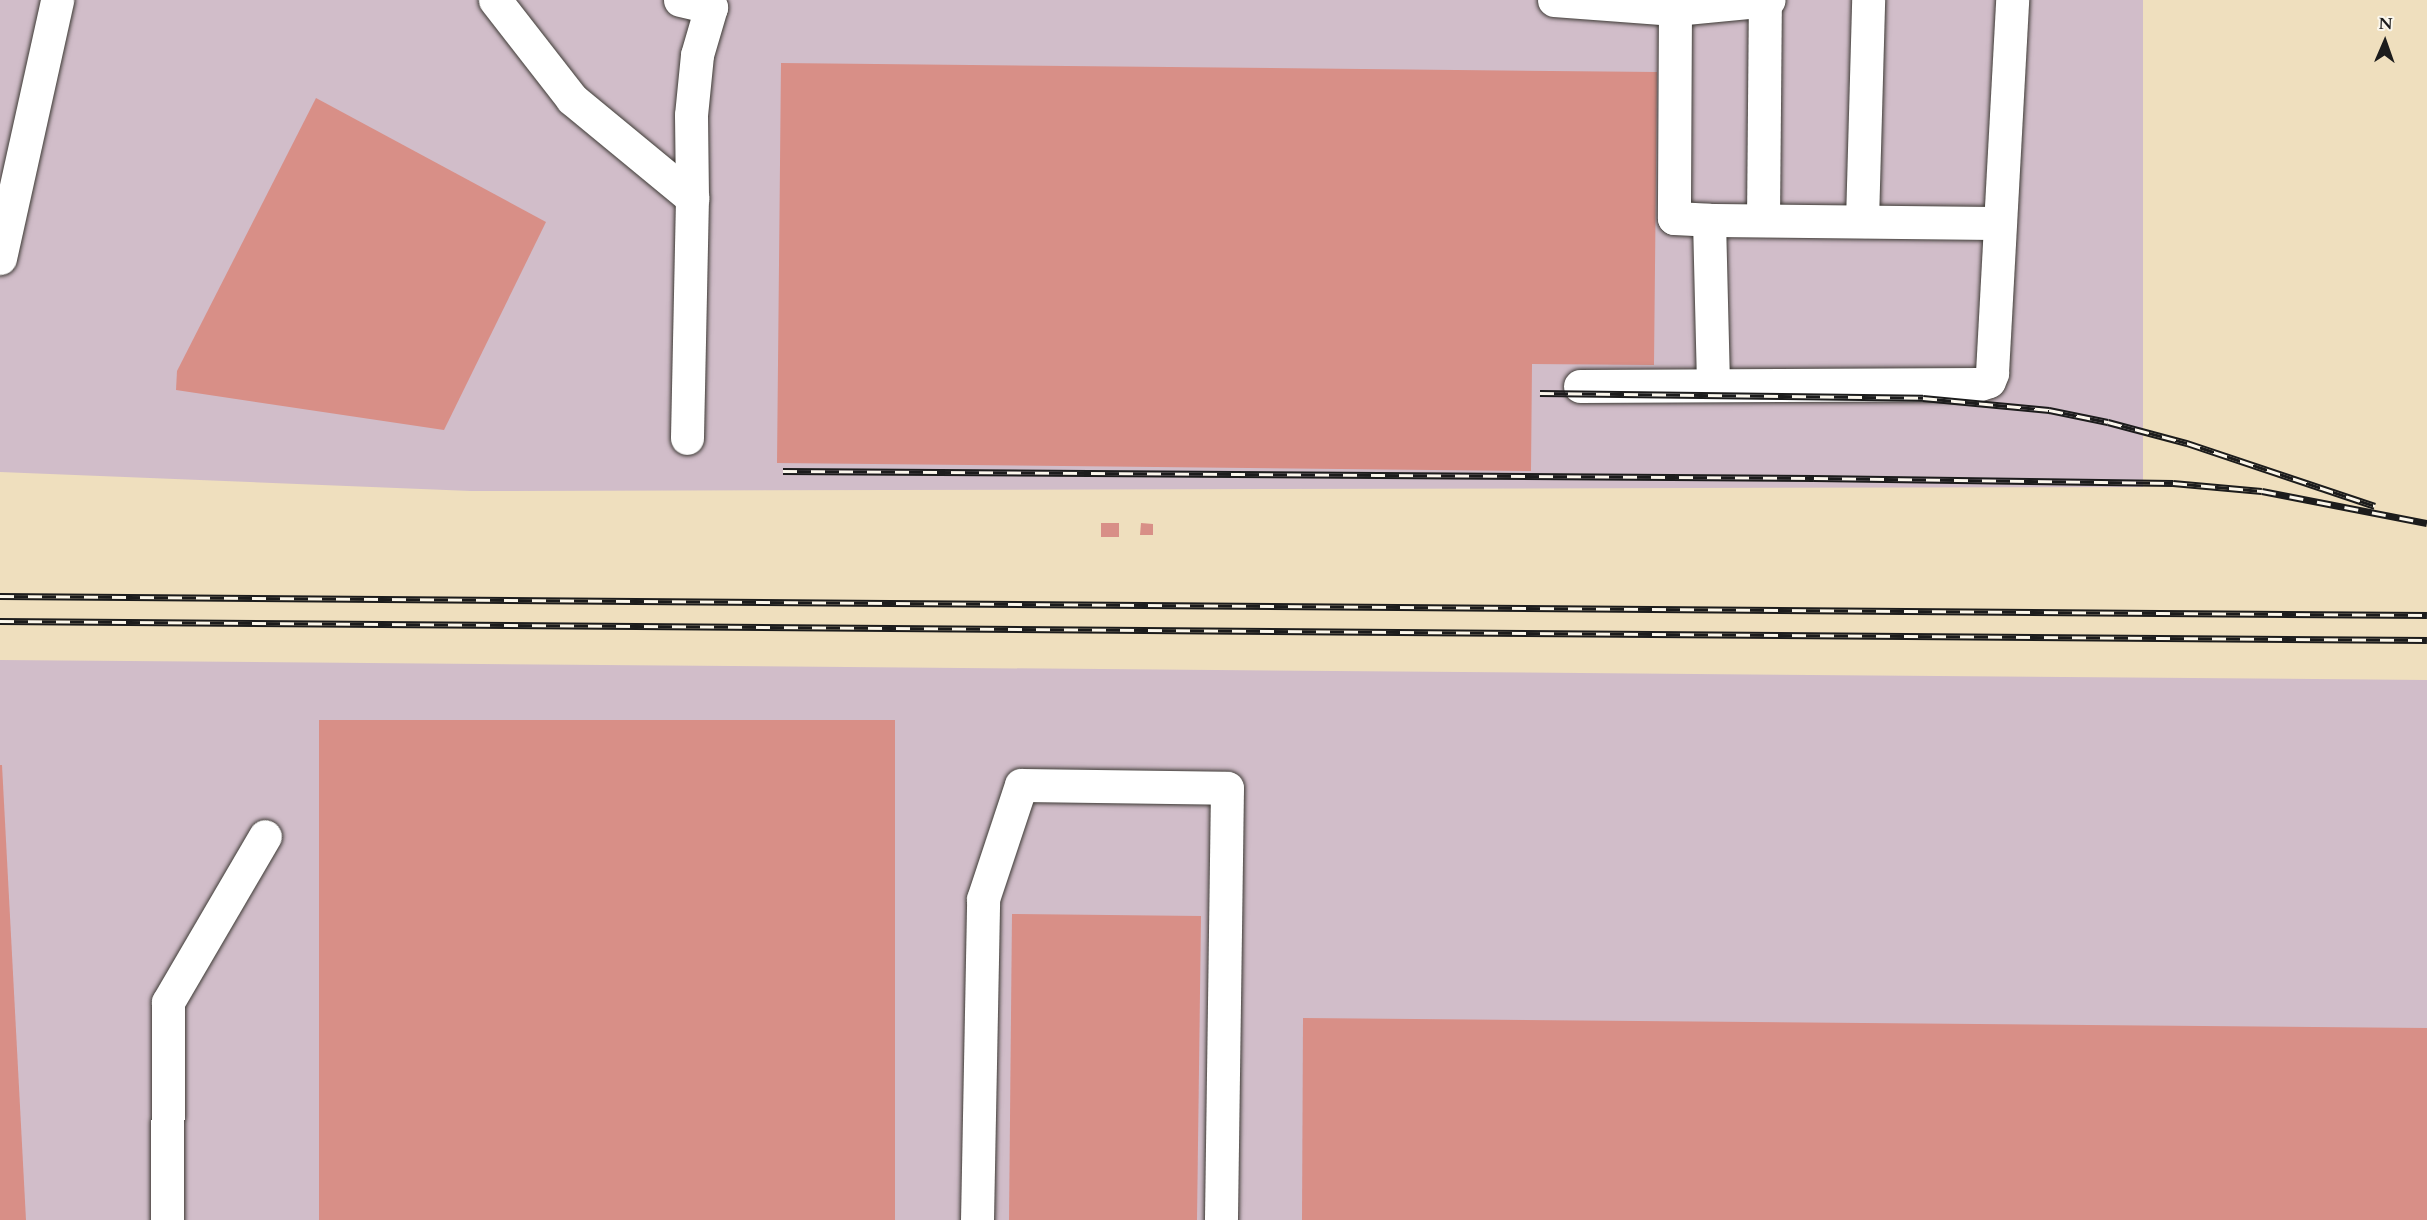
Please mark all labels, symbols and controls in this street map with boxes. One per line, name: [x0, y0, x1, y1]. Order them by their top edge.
north arrow: [2355, 12, 2415, 72]
text: N: [2378, 13, 2393, 35]

